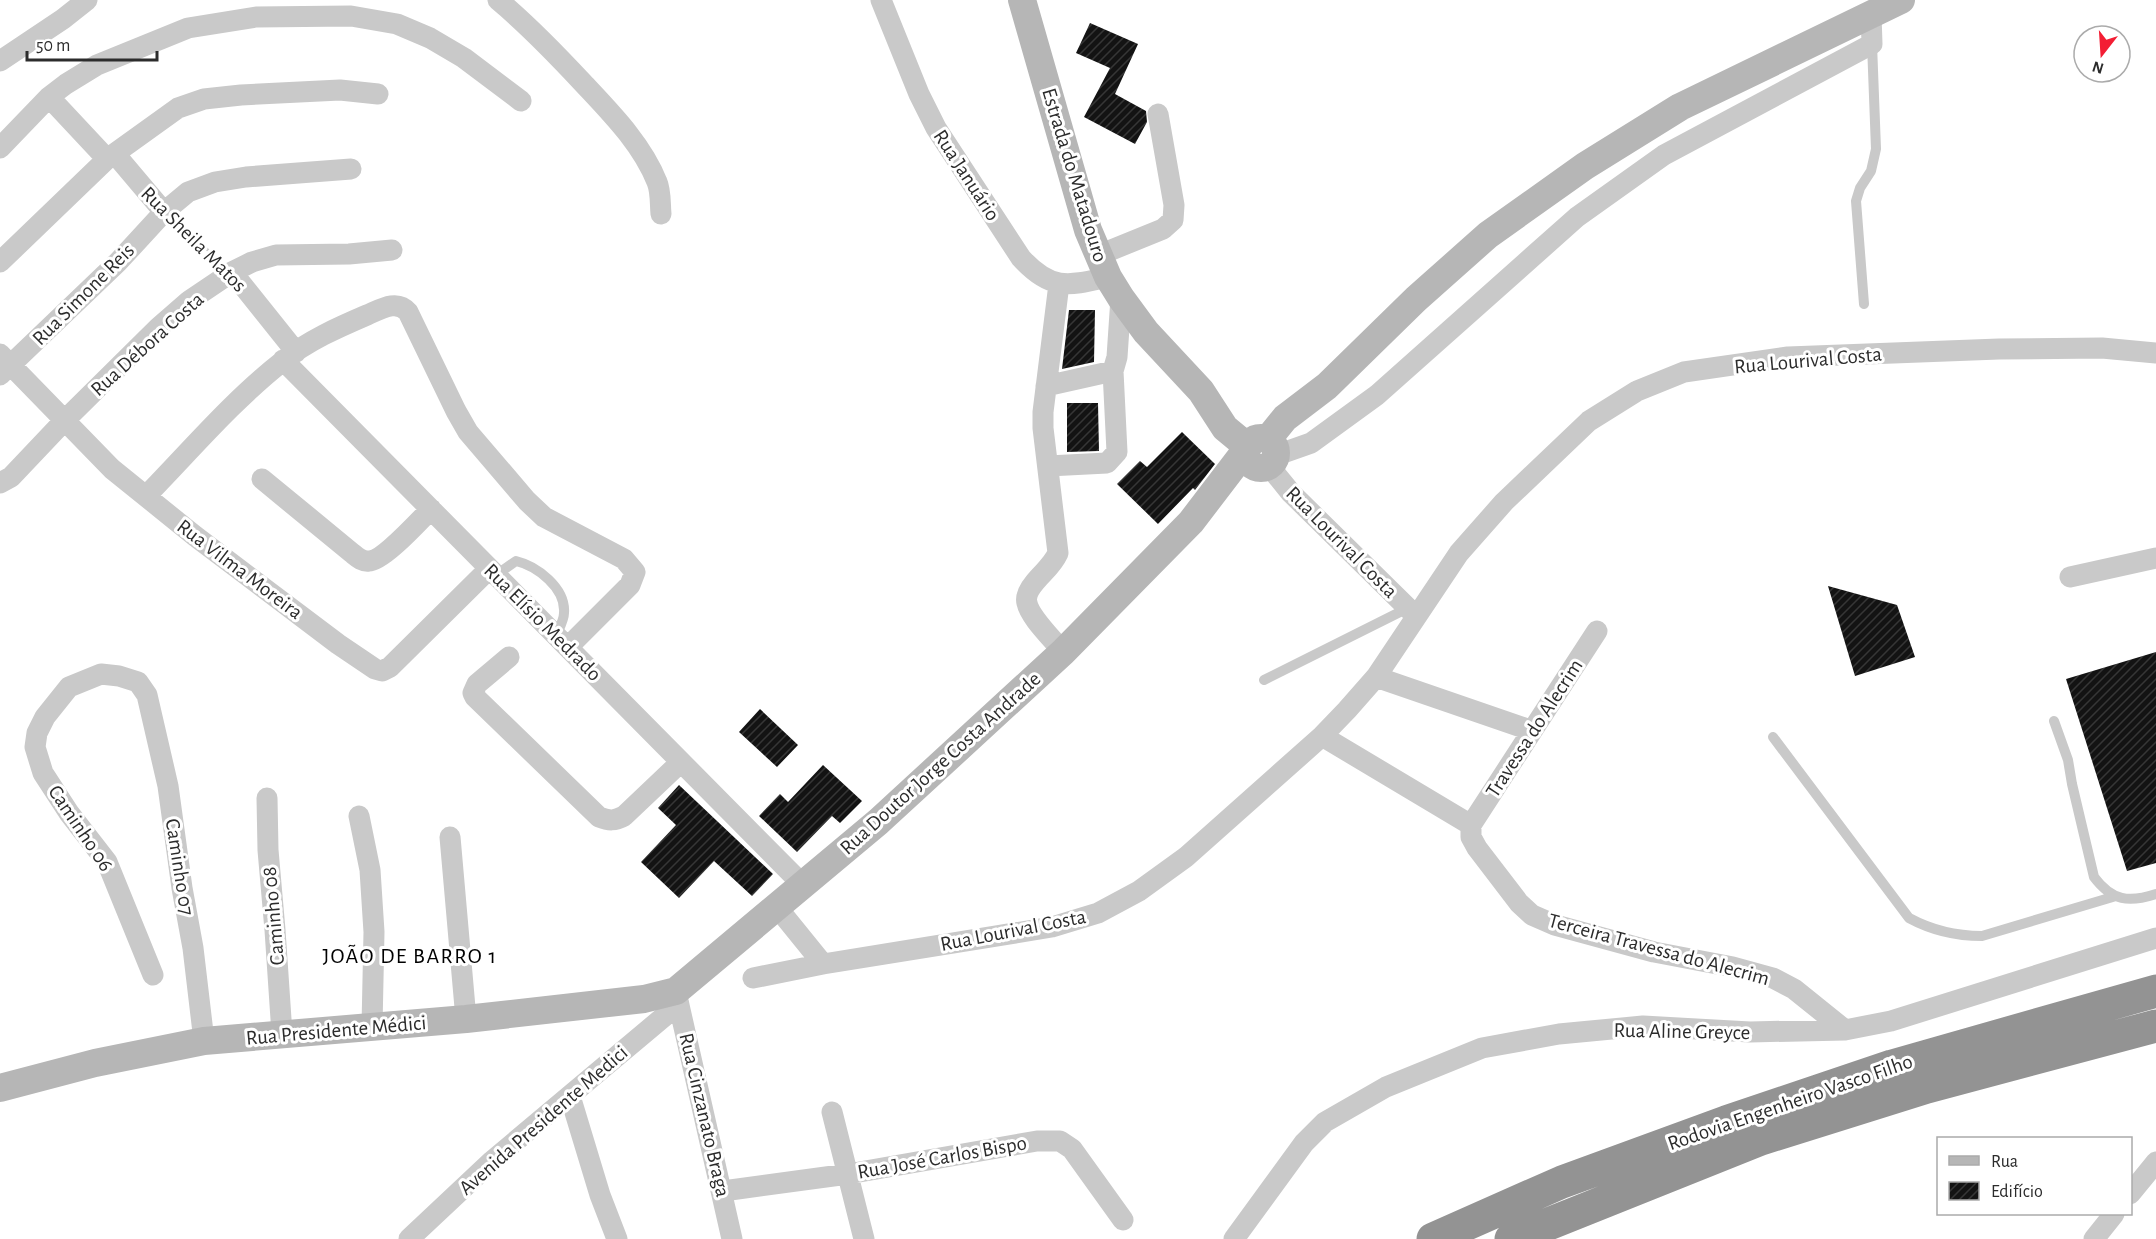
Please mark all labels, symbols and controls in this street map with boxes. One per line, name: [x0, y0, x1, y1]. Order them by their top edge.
scale bar: [27, 24, 158, 62]
north arrow: [2072, 24, 2132, 84]
text: 50 m: [36, 37, 70, 55]
text: N: [2090, 58, 2106, 77]
street label: Estrada do Matadouro: [1038, 86, 1111, 265]
street label: Rua Januário: [929, 126, 1004, 225]
street label: Rua Sheila Matos: [137, 183, 250, 296]
street label: Rua Simone Reis: [28, 239, 138, 349]
street label: Rua Débora Costa: [87, 288, 208, 400]
street label: Rua Lourival Costa: [1733, 344, 1883, 377]
street label: Rua Lourival Costa: [1282, 483, 1402, 602]
street label: Rua Vilma Moreira: [173, 516, 307, 623]
street label: Rua Elísio Medrado: [480, 560, 605, 685]
street label: Travessa do Alecrim: [1482, 655, 1587, 801]
street label: Rua Doutor Jorge Costa Andrade: [836, 668, 1045, 859]
street label: Caminho 06: [44, 781, 117, 875]
street label: Caminho 07: [161, 817, 198, 917]
street label: Caminho 08: [259, 866, 288, 966]
street label: Rua Lourival Costa: [938, 906, 1088, 955]
street label: Terceira Travessa do Alecrim: [1546, 910, 1772, 989]
district label: JOÃO DE BARRO 1: [323, 944, 497, 967]
street label: Rua Presidente Médici: [245, 1012, 427, 1049]
street label: Rua Aline Greyce: [1614, 1020, 1750, 1043]
street label: Rua Cinzanato Braga: [675, 1031, 734, 1200]
street label: Avenida Presidente Medici: [455, 1042, 632, 1199]
street label: Rodovia Engenheiro Vasco Filho: [1665, 1051, 1915, 1154]
street label: Rua José Carlos Bispo: [856, 1132, 1028, 1183]
legend: [1937, 1137, 2132, 1215]
text: Rua: [1991, 1153, 2018, 1171]
text: Edifício: [1991, 1183, 2043, 1201]

